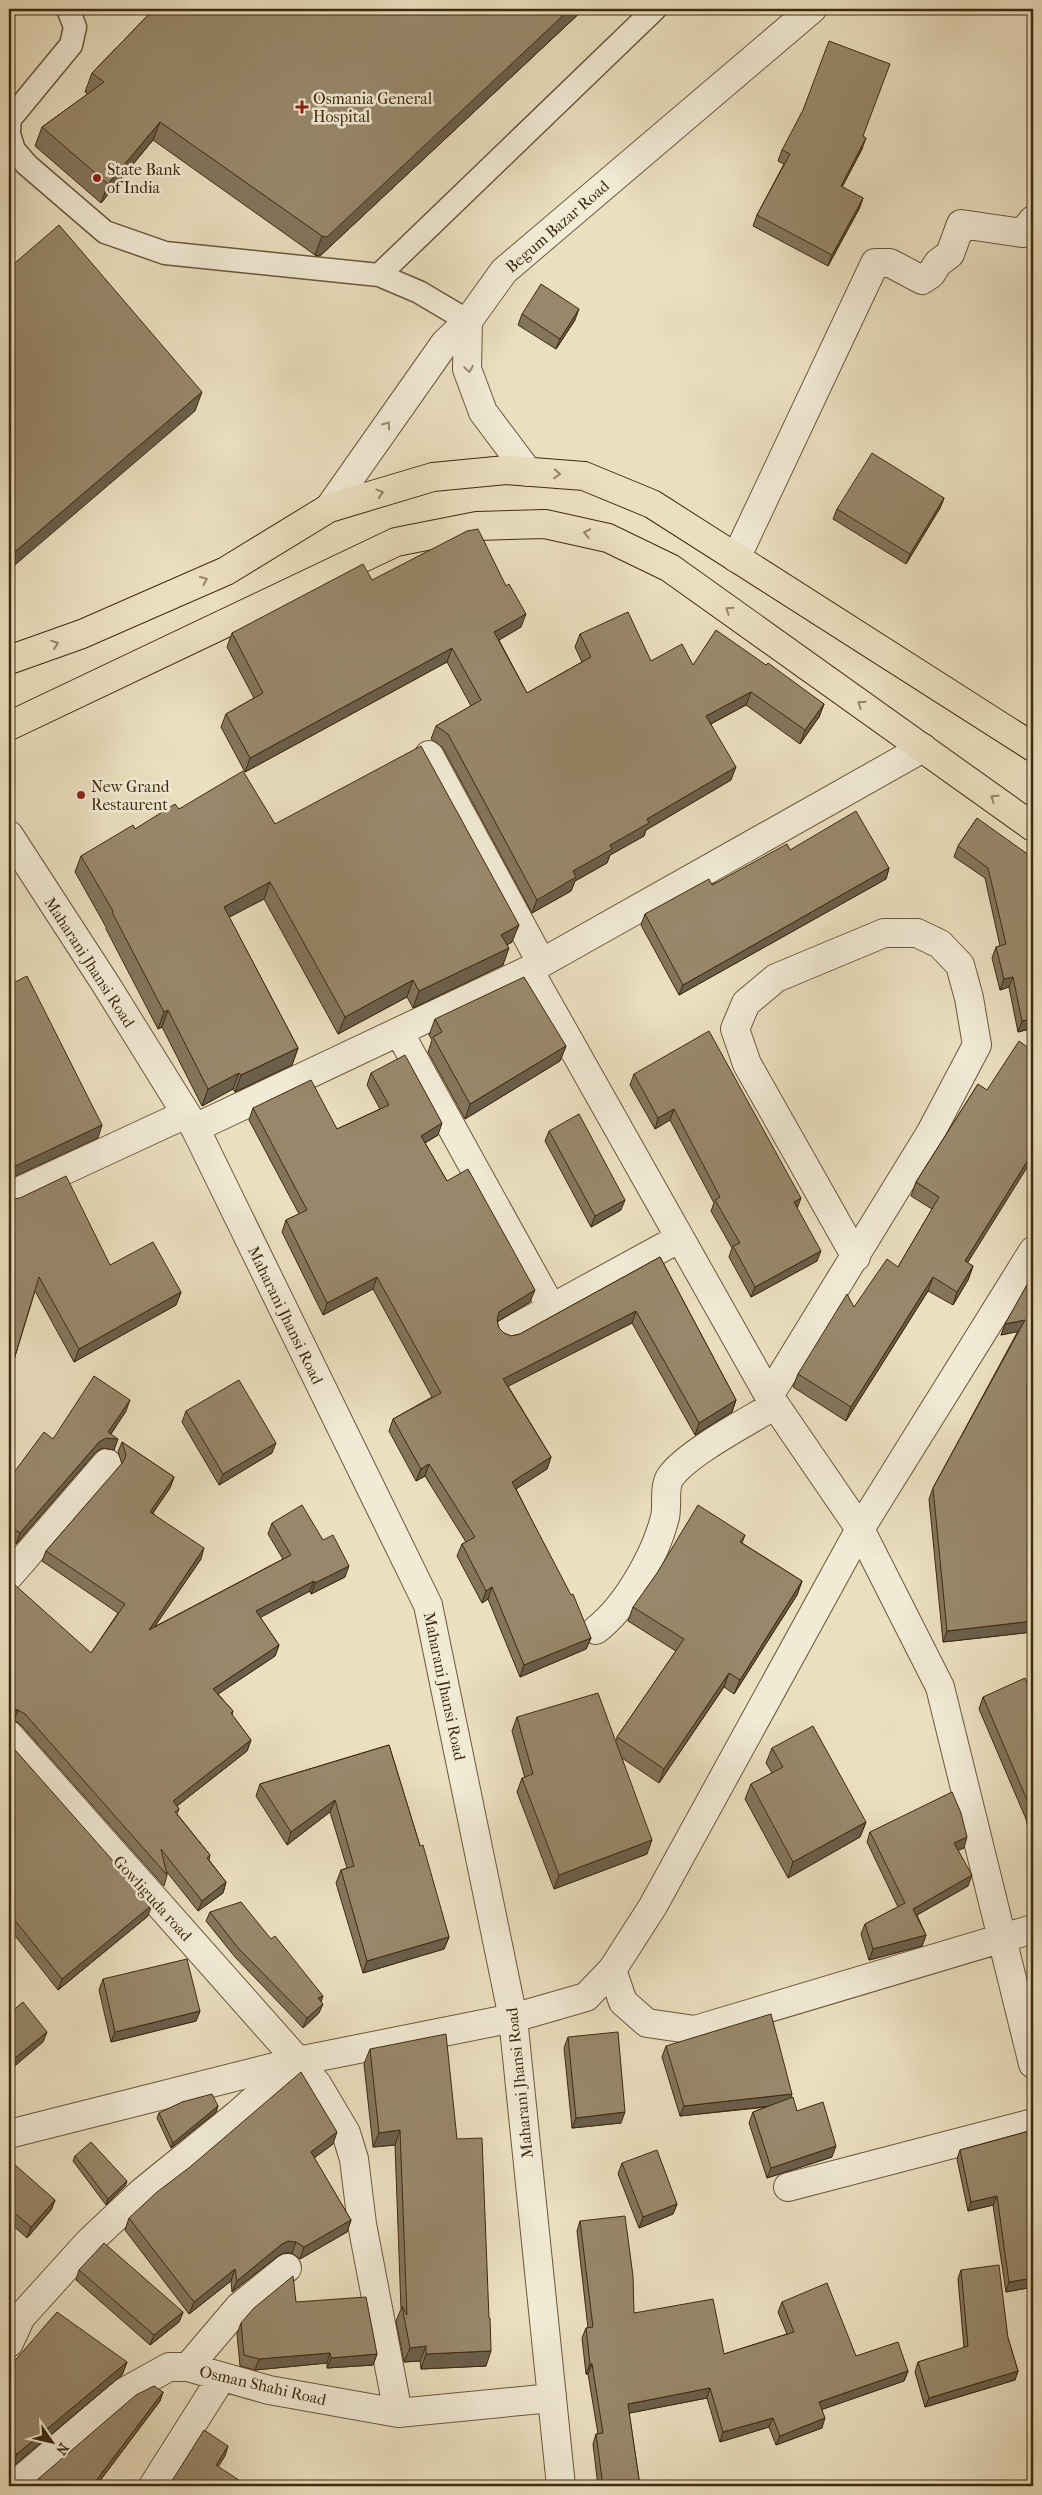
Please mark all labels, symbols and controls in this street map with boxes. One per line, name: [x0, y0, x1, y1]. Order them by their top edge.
place label: Osmania General Hospital: [313, 89, 433, 126]
marker: Osmania General Hospital: [295, 100, 309, 114]
place label: State Bank of India: [107, 160, 182, 197]
marker: State Bank of India: [91, 172, 103, 184]
street label: Begum Bazar Road: [502, 176, 613, 277]
one-way arrow: [463, 365, 473, 374]
one-way arrow: [381, 422, 390, 431]
one-way arrow: [554, 468, 562, 479]
one-way arrow: [376, 489, 384, 499]
one-way arrow: [583, 528, 591, 539]
one-way arrow: [199, 576, 208, 587]
one-way arrow: [725, 607, 735, 616]
one-way arrow: [50, 639, 59, 649]
one-way arrow: [857, 701, 867, 710]
place label: New Grand Restaurent: [91, 777, 170, 814]
marker: New Grand Restaurent: [75, 789, 87, 801]
one-way arrow: [990, 795, 999, 804]
street label: Maharani Jhansi Road: [40, 894, 139, 1031]
street label: Maharani Jhansi Road: [244, 1243, 327, 1388]
street label: Maharani Jhansi Road: [419, 1610, 470, 1762]
street label: Gowliguda road: [109, 1852, 196, 1945]
street label: Maharani Jhansi Road: [502, 2006, 537, 2159]
street label: Osman Shahi Road: [198, 2362, 328, 2409]
north arrow: [28, 2418, 78, 2468]
text: N: [52, 2440, 72, 2458]

